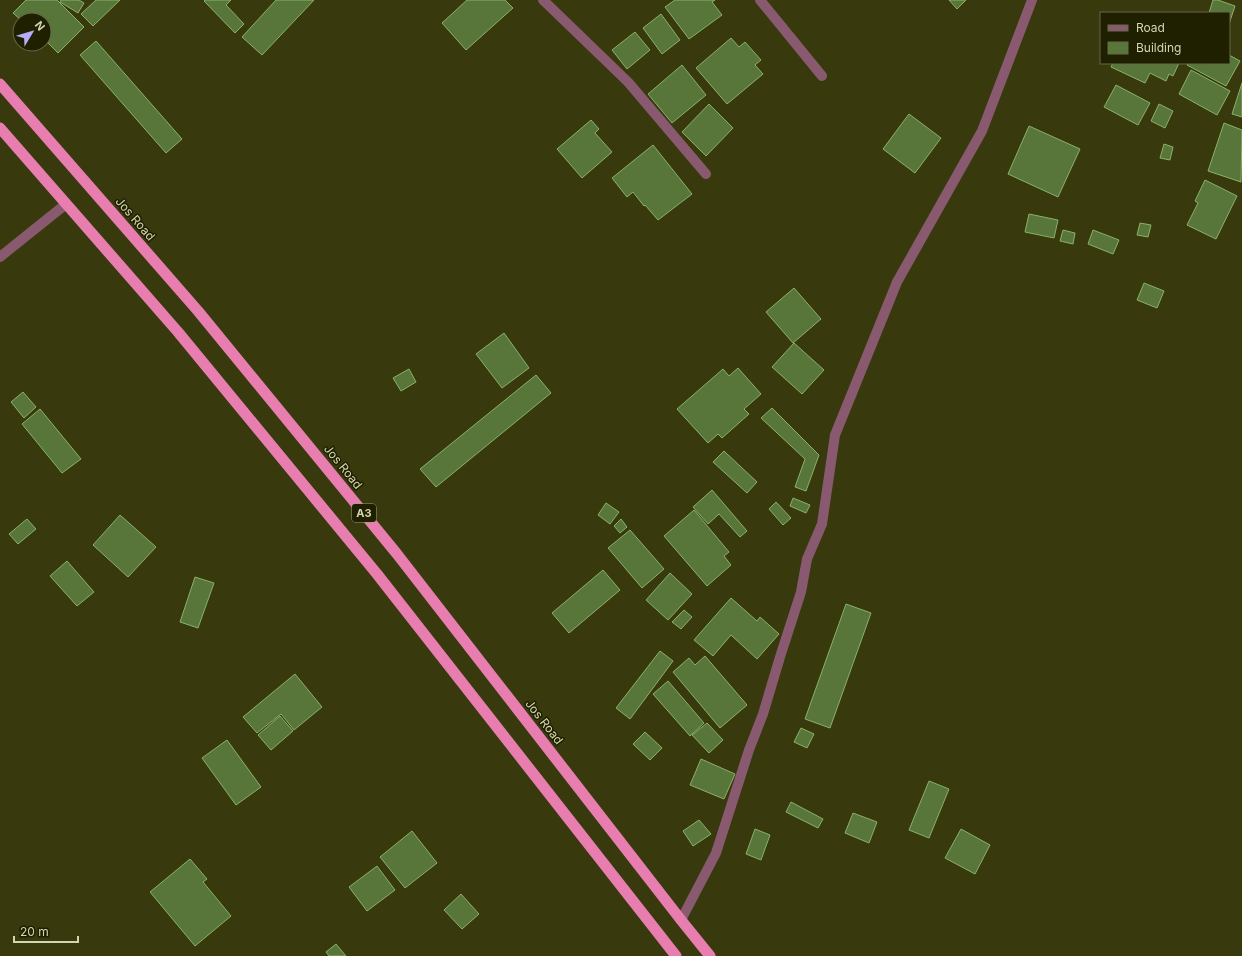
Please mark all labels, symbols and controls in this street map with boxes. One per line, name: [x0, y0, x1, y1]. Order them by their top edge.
north arrow: [12, 12, 52, 52]
legend: [1100, 12, 1230, 64]
text: N: [32, 18, 48, 33]
text: Road: [1136, 20, 1165, 35]
text: Building: [1136, 40, 1181, 55]
street label: Jos Road: [112, 194, 158, 243]
street label: Jos Road: [321, 441, 366, 492]
road number: A3: [352, 504, 376, 522]
street label: Jos Road: [522, 696, 567, 747]
scale bar: [14, 918, 78, 944]
text: 20 m: [20, 924, 49, 939]

